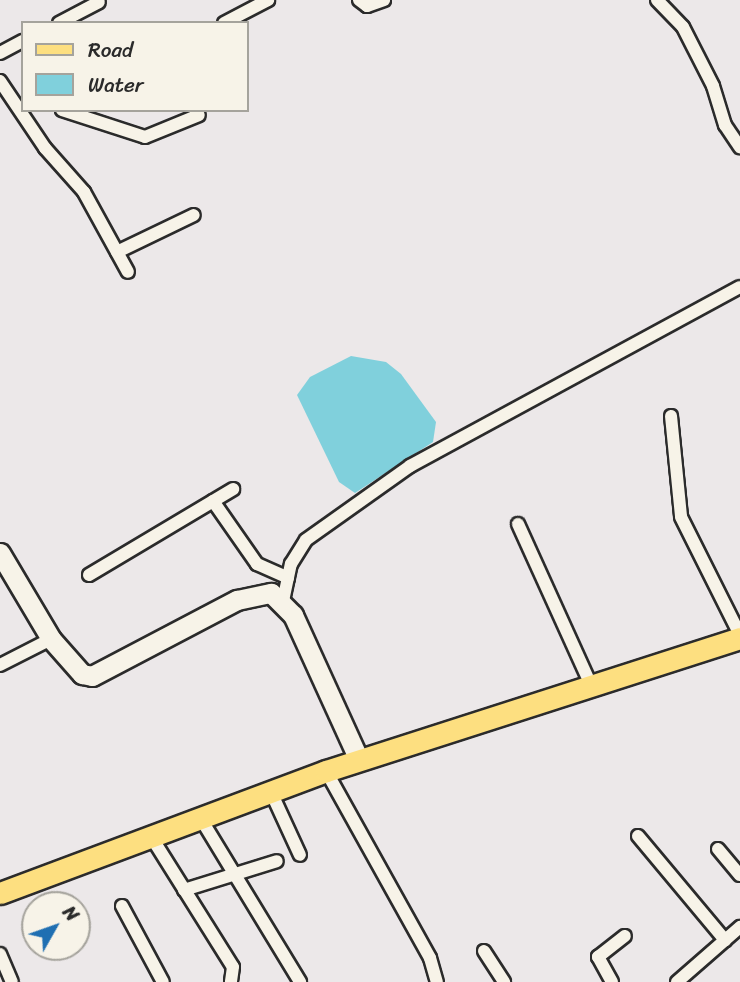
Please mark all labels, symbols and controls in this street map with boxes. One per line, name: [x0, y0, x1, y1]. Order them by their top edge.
legend: [21, 21, 248, 112]
text: Road: [88, 31, 133, 69]
text: Water: [88, 66, 143, 104]
north arrow: [21, 891, 91, 961]
text: N: [54, 898, 88, 929]

